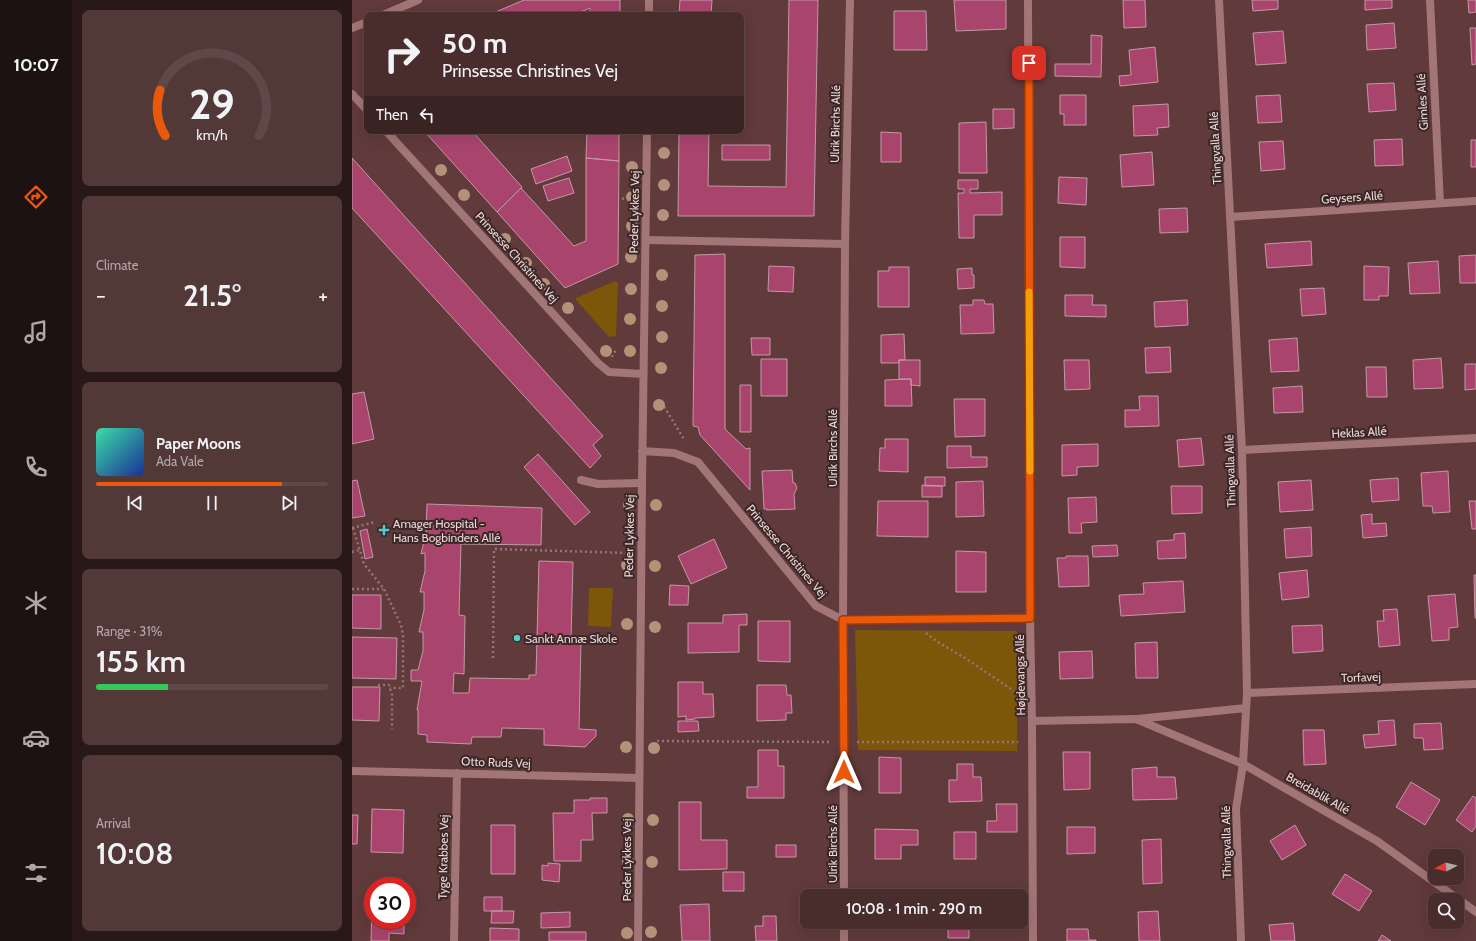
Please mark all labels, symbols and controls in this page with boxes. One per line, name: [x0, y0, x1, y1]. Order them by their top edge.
text: 50 m: [442, 26, 507, 60]
icon: right: [376, 28, 428, 80]
pin: [1012, 46, 1046, 80]
icon: arrive: [1018, 52, 1040, 74]
text: 10:07: [13, 54, 59, 76]
text: Prinsesse Christines Vej: [442, 60, 618, 82]
street label: Gimles Allé: [1413, 73, 1431, 131]
text: 29: [189, 79, 235, 129]
street label: Ulrik Birchs Allé: [827, 85, 843, 163]
icon: left: [416, 104, 438, 126]
text: Then: [376, 106, 408, 124]
street label: Thingvalla Allé: [1206, 111, 1224, 185]
text: km/h: [196, 126, 228, 144]
street label: Peder Lykkes Vej: [626, 170, 642, 254]
icon: directions: [22, 183, 50, 211]
street label: Geysers Allé: [1321, 187, 1383, 207]
street label: Prinsesse Christines Vej: [472, 208, 562, 306]
text: Climate: [96, 257, 138, 273]
text: 21.5°: [183, 277, 241, 314]
text: −: [96, 282, 106, 309]
text: +: [318, 282, 328, 309]
icon: music: [22, 318, 50, 346]
street label: Ulrik Birchs Allé: [825, 409, 840, 487]
street label: Heklas Allé: [1331, 423, 1387, 441]
street label: Thingvalla Allé: [1221, 434, 1239, 508]
text: Paper Moons: [156, 435, 241, 453]
icon: phone: [22, 453, 50, 481]
text: Ada Vale: [156, 453, 204, 469]
icon: previous: [124, 492, 146, 514]
icon: pause: [201, 492, 223, 514]
icon: next: [278, 492, 300, 514]
street label: Peder Lykkes Vej: [621, 494, 637, 578]
street label: Prinsesse Christines Vej: [744, 501, 830, 601]
place label: Amager Hospital - Hans Bogbinders Allé: [393, 516, 500, 545]
marker: Amager Hospital - Hans Bogbinders Allé: [378, 524, 390, 536]
icon: climate: [22, 589, 50, 617]
text: Range · 31%: [96, 623, 162, 639]
place label: Sankt Annæ Skole: [525, 631, 617, 646]
marker: Sankt Annæ Skole: [512, 633, 522, 643]
street label: Højdevangs Allé: [1012, 634, 1028, 716]
text: 155 km: [96, 643, 186, 680]
street label: Torfavej: [1341, 669, 1381, 685]
icon: car: [22, 724, 50, 752]
position arrow: [823, 751, 865, 793]
street label: Otto Ruds Vej: [461, 753, 531, 771]
street label: Breidablik Allé: [1283, 769, 1353, 817]
street label: Ulrik Birchs Allé: [825, 805, 840, 883]
street label: Thingvalla Allé: [1218, 805, 1234, 879]
street label: Tyge Krabbes Vej: [435, 814, 451, 900]
text: Arrival: [96, 815, 131, 831]
street label: Peder Lykkes Vej: [619, 819, 634, 901]
text: 10:08: [96, 835, 173, 872]
north arrow: [1428, 849, 1464, 885]
map controls: [1428, 849, 1464, 929]
icon: filters: [22, 859, 50, 887]
speed limit sign: 30: [364, 877, 416, 929]
button: search: [1428, 893, 1464, 929]
text: 10:08 · 1 min · 290 m: [846, 900, 982, 918]

